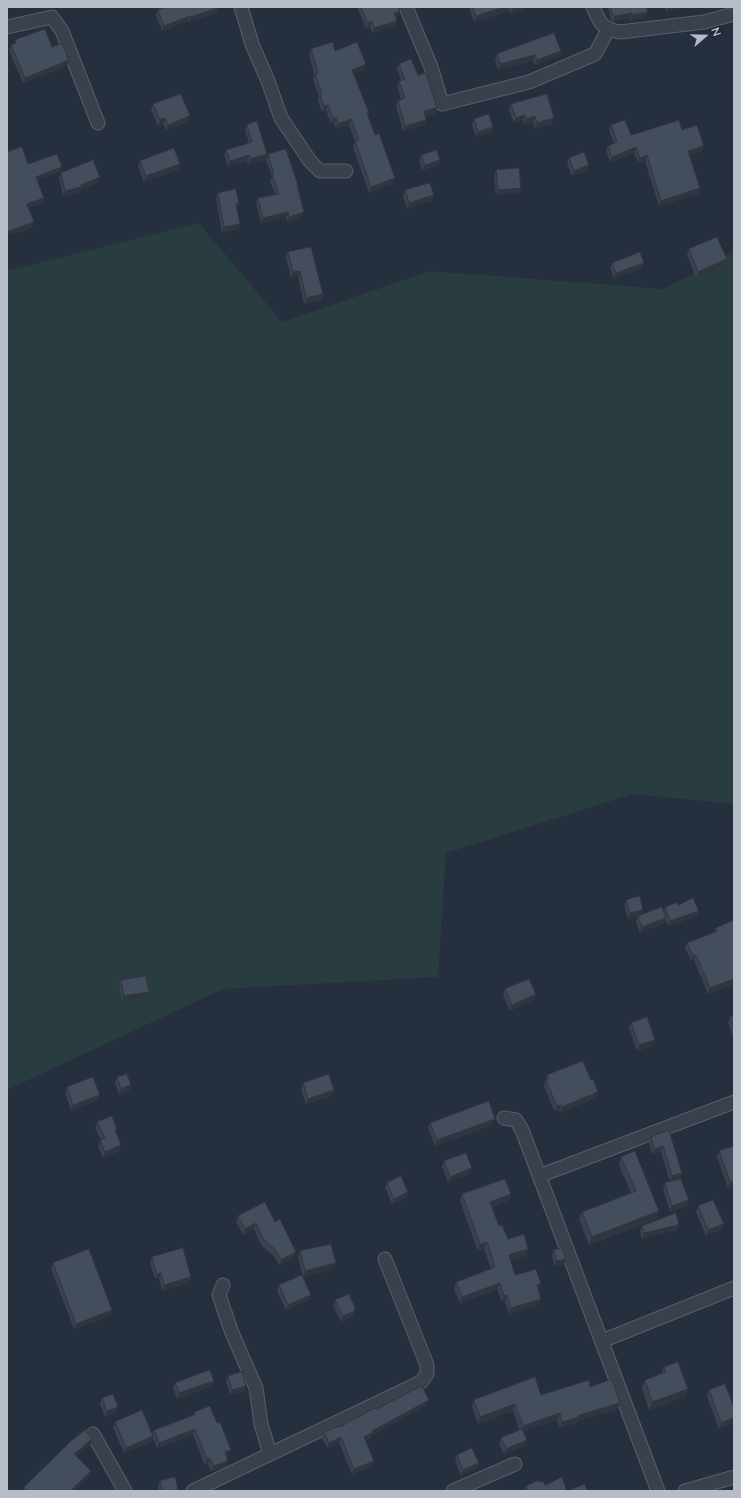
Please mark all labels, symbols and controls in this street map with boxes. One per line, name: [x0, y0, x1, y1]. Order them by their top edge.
north arrow: [685, 16, 725, 56]
text: N: [709, 26, 724, 38]

